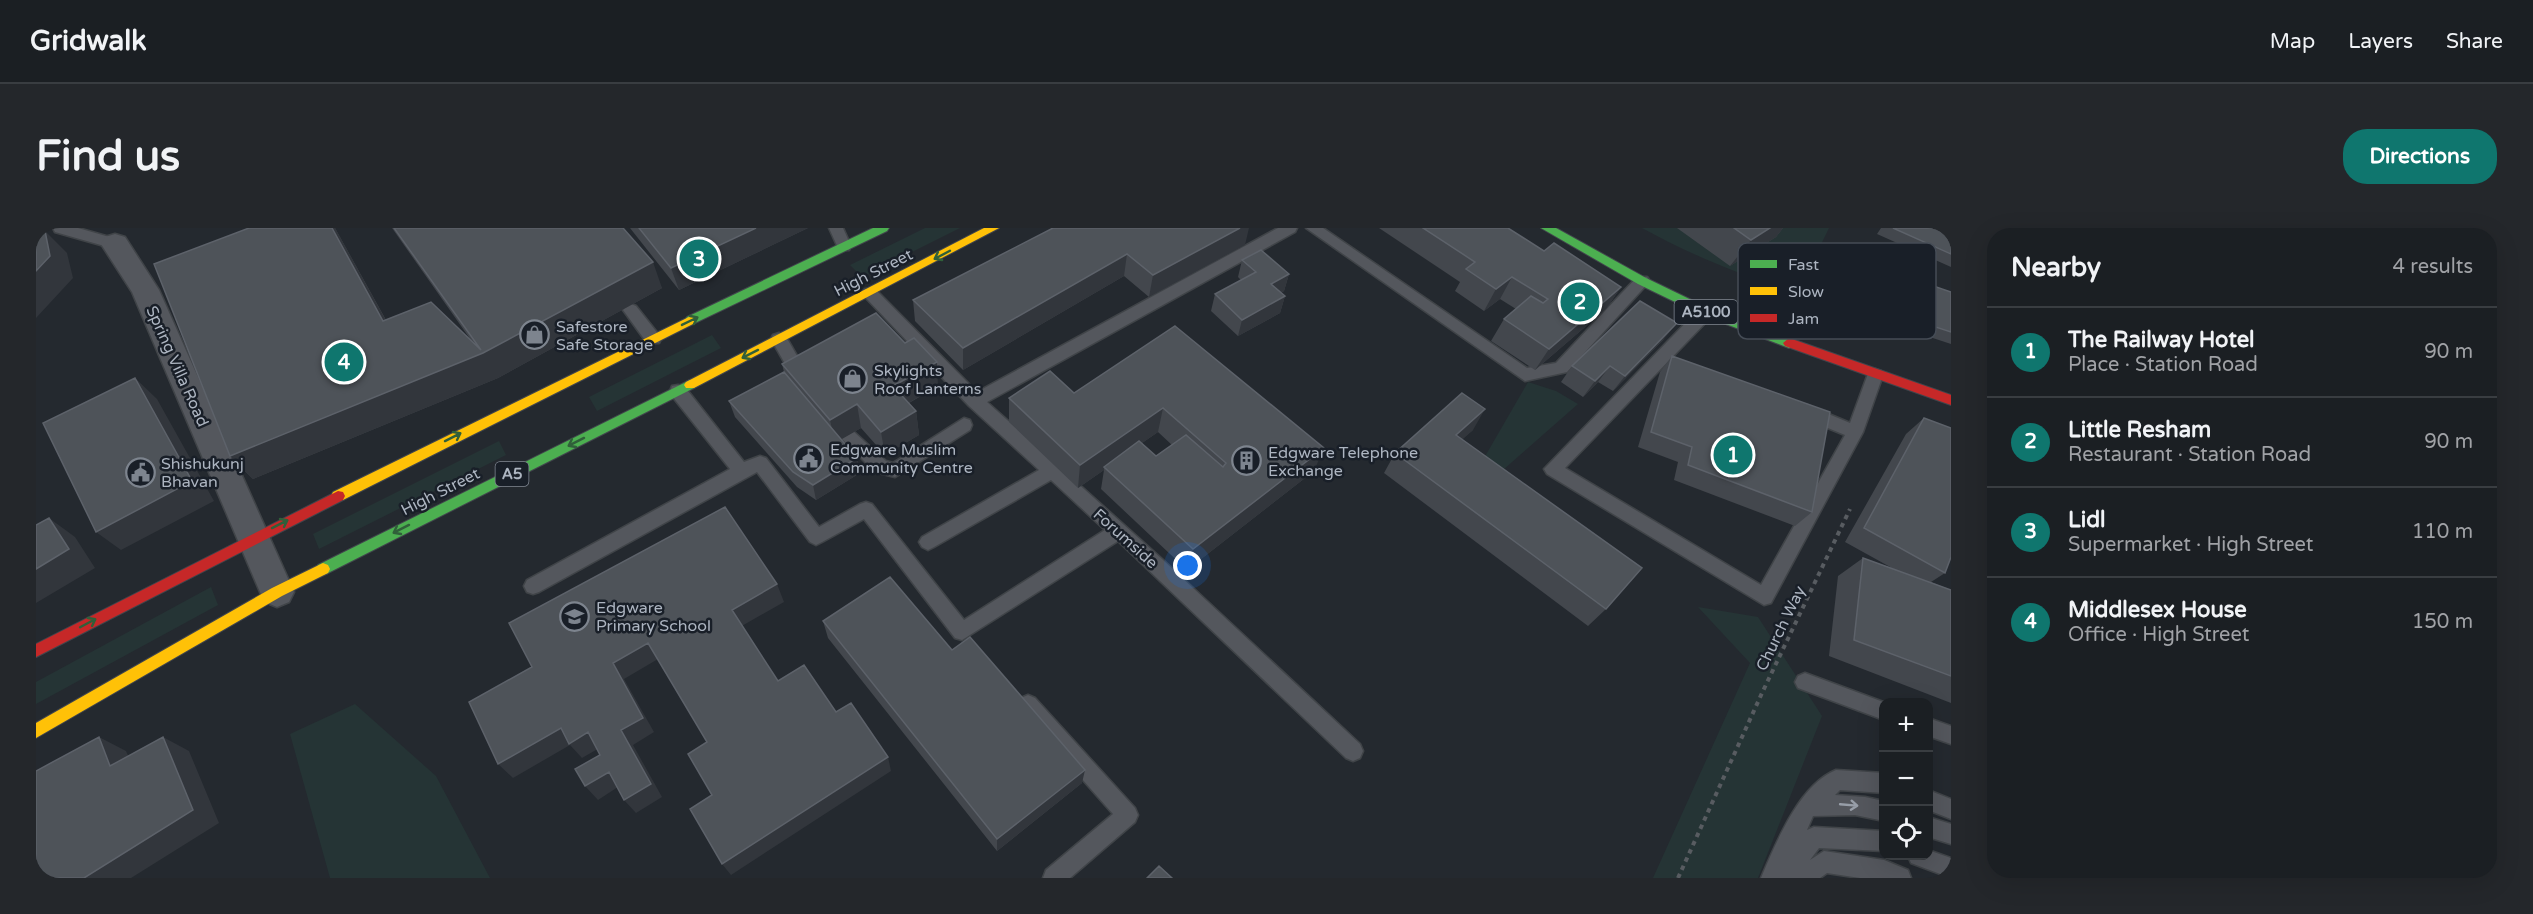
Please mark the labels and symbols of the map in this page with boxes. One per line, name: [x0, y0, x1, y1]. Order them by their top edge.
pin: 3: [680, 237, 718, 282]
legend: [1738, 243, 1936, 339]
street label: High Street: [831, 245, 916, 301]
one-way arrow: [933, 250, 951, 261]
text: Fast: [1788, 255, 1819, 275]
pin: 2: [1560, 280, 1600, 325]
text: Slow: [1788, 282, 1824, 302]
road number: A5100: [1674, 300, 1738, 324]
street label: Spring Villa Road: [141, 303, 213, 430]
text: Jam: [1788, 309, 1819, 329]
one-way arrow: [680, 314, 698, 326]
place label: Safestore Safe Storage: [556, 317, 653, 355]
shop icon: Safestore Safe Storage: [519, 319, 551, 351]
pin: 4: [324, 340, 364, 384]
one-way arrow: [741, 349, 759, 360]
place label: Skylights Roof Lanterns: [874, 361, 981, 399]
shop icon: Skylights Roof Lanterns: [837, 363, 869, 395]
one-way arrow: [444, 431, 462, 442]
pin: 1: [1714, 432, 1752, 478]
one-way arrow: [567, 437, 585, 448]
place label: Edgware Muslim Community Centre: [830, 440, 973, 478]
public building icon: Edgware Muslim Community Centre: [793, 442, 825, 474]
place label: Edgware Telephone Exchange: [1268, 443, 1418, 481]
building icon: Edgware Telephone Exchange: [1231, 445, 1263, 477]
place label: Shishukunj Bhavan: [161, 454, 244, 492]
public building icon: Shishukunj Bhavan: [124, 456, 156, 488]
road number: A5: [496, 462, 528, 486]
street label: High Street: [398, 464, 483, 520]
street label: Forumside: [1089, 504, 1162, 573]
one-way arrow: [270, 518, 288, 529]
one-way arrow: [393, 524, 411, 536]
your location: [1173, 551, 1202, 580]
street label: Church Way: [1752, 582, 1810, 674]
place label: Edgware Primary School: [596, 598, 711, 636]
school or university icon: Edgware Primary School: [559, 600, 591, 632]
one-way arrow: [79, 617, 97, 629]
one-way arrow: [1839, 800, 1858, 811]

